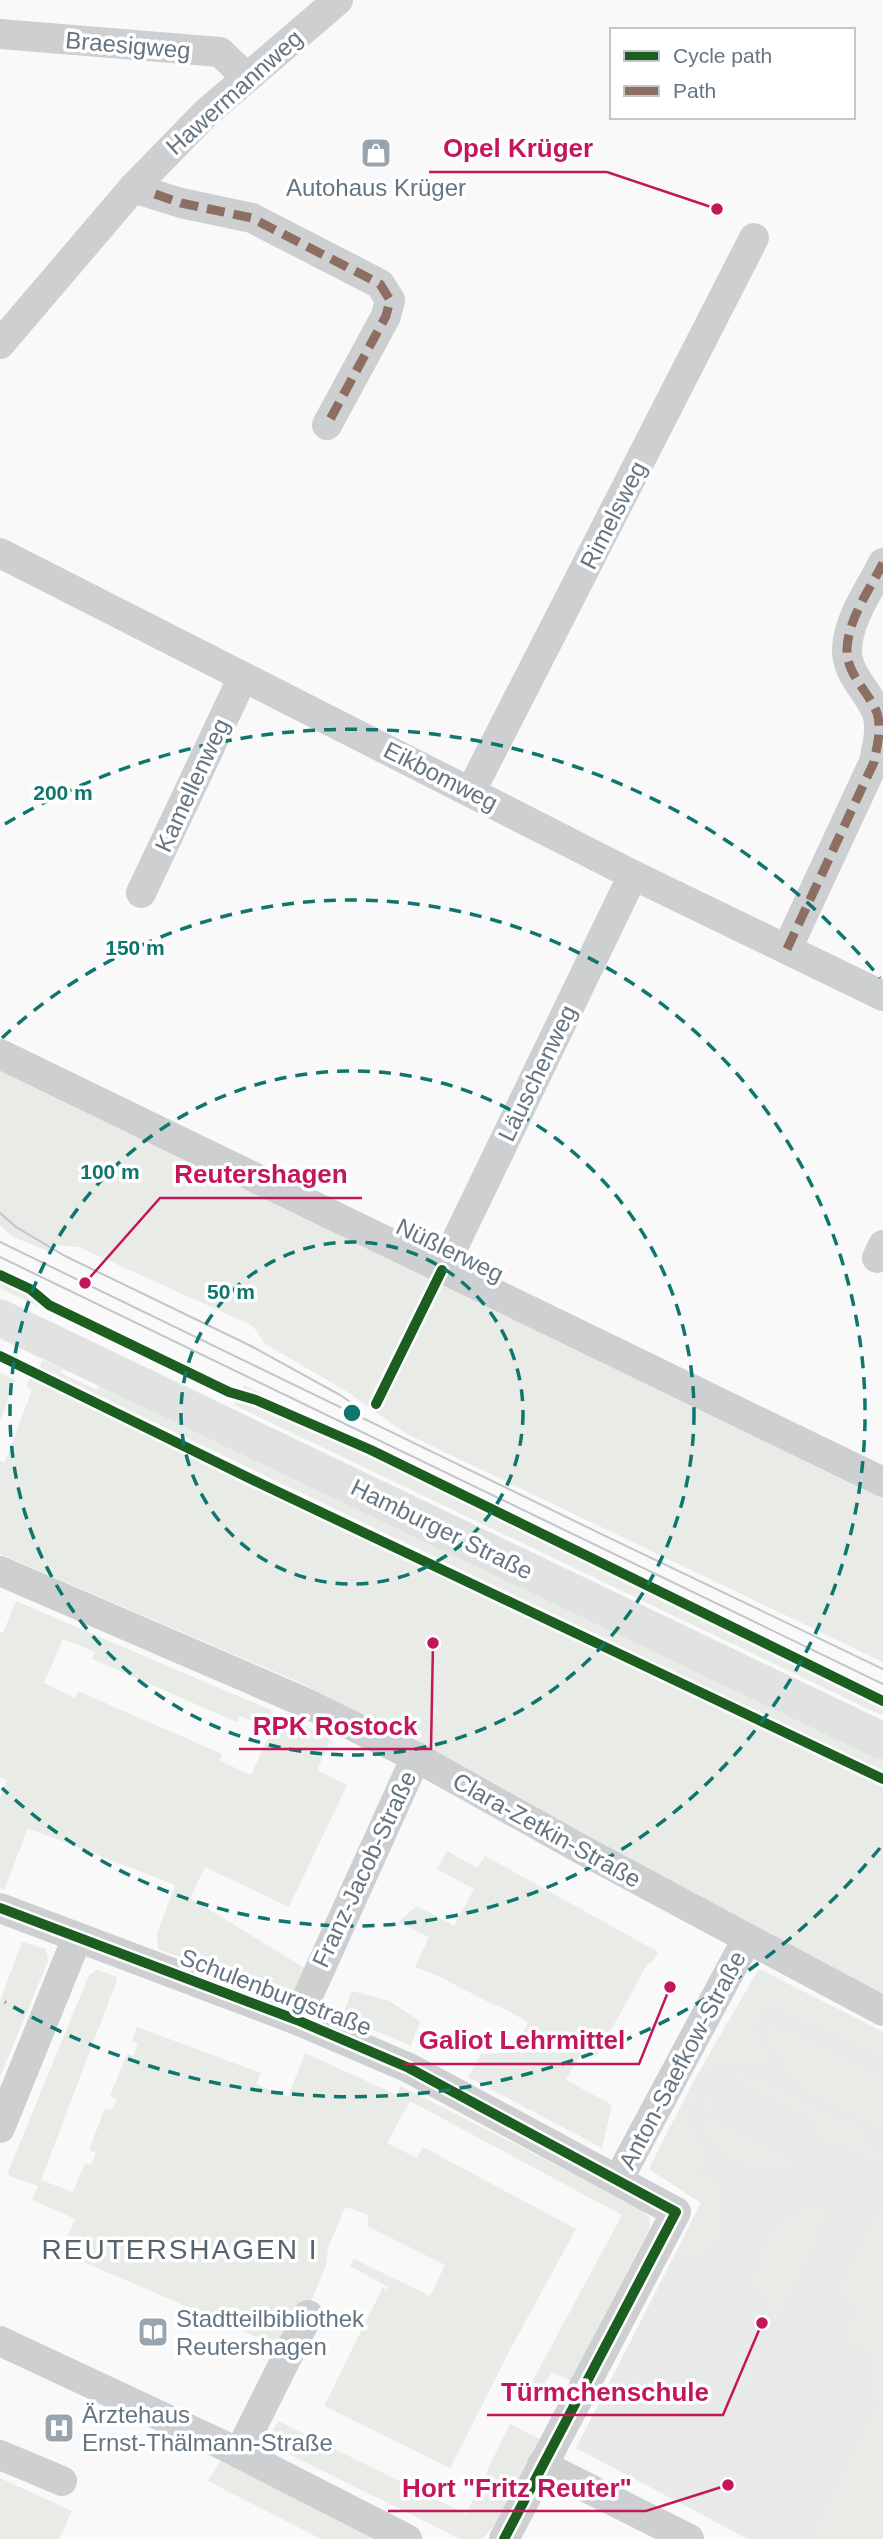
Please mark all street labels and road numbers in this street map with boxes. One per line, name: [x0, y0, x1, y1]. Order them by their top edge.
street label: Hawermannweg: [161, 24, 307, 160]
street label: Braesigweg: [64, 26, 192, 64]
street label: Rimelsweg: [574, 457, 652, 573]
street label: Kamellenweg: [149, 714, 235, 856]
street label: Eikbomweg: [380, 736, 502, 816]
street label: Läuschenweg: [492, 1001, 582, 1145]
street label: Nüßlerweg: [392, 1212, 508, 1288]
street label: Hamburger Straße: [347, 1473, 537, 1585]
street label: Franz-Jacob-Straße: [307, 1767, 421, 1971]
street label: Clara-Zetkin-Straße: [448, 1767, 646, 1893]
street label: Schulenburgstraße: [177, 1943, 375, 2041]
street label: Anton-Saefkow-Straße: [613, 1946, 751, 2174]

